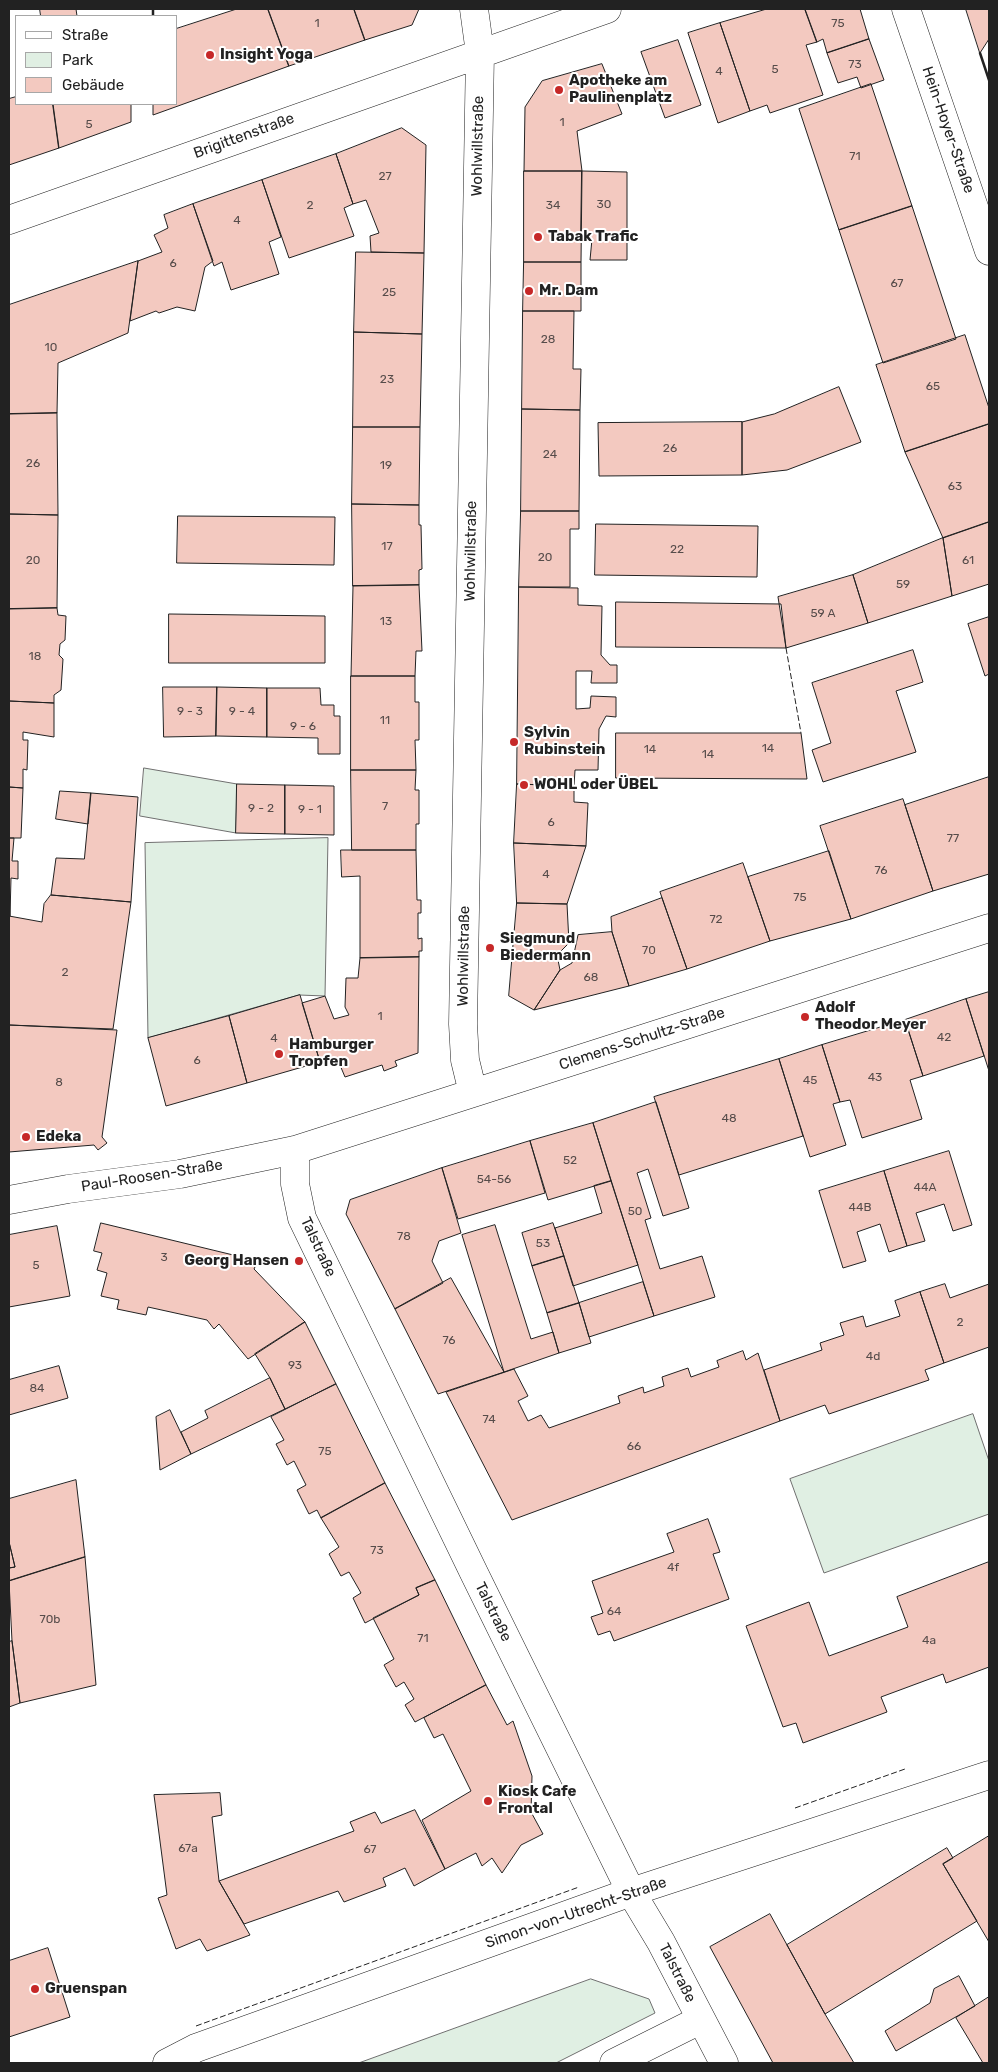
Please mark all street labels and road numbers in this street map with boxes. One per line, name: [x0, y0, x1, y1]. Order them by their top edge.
street label: Hein-Hoyer-Straße: [918, 64, 978, 196]
street label: Wohlwillstraße: [468, 96, 488, 196]
street label: Brigittenstraße: [191, 109, 297, 163]
street label: Wohlwillstraße: [461, 501, 481, 601]
street label: Wohlwillstraße: [454, 906, 474, 1006]
street label: Clemens-Schultz-Straße: [557, 1004, 727, 1074]
street label: Paul-Roosen-Straße: [80, 1156, 224, 1196]
street label: Talstraße: [296, 1214, 340, 1280]
street label: Talstraße: [471, 1579, 515, 1645]
street label: Simon-von-Utrecht-Straße: [483, 1873, 669, 1953]
street label: Talstraße: [654, 1940, 700, 2006]

